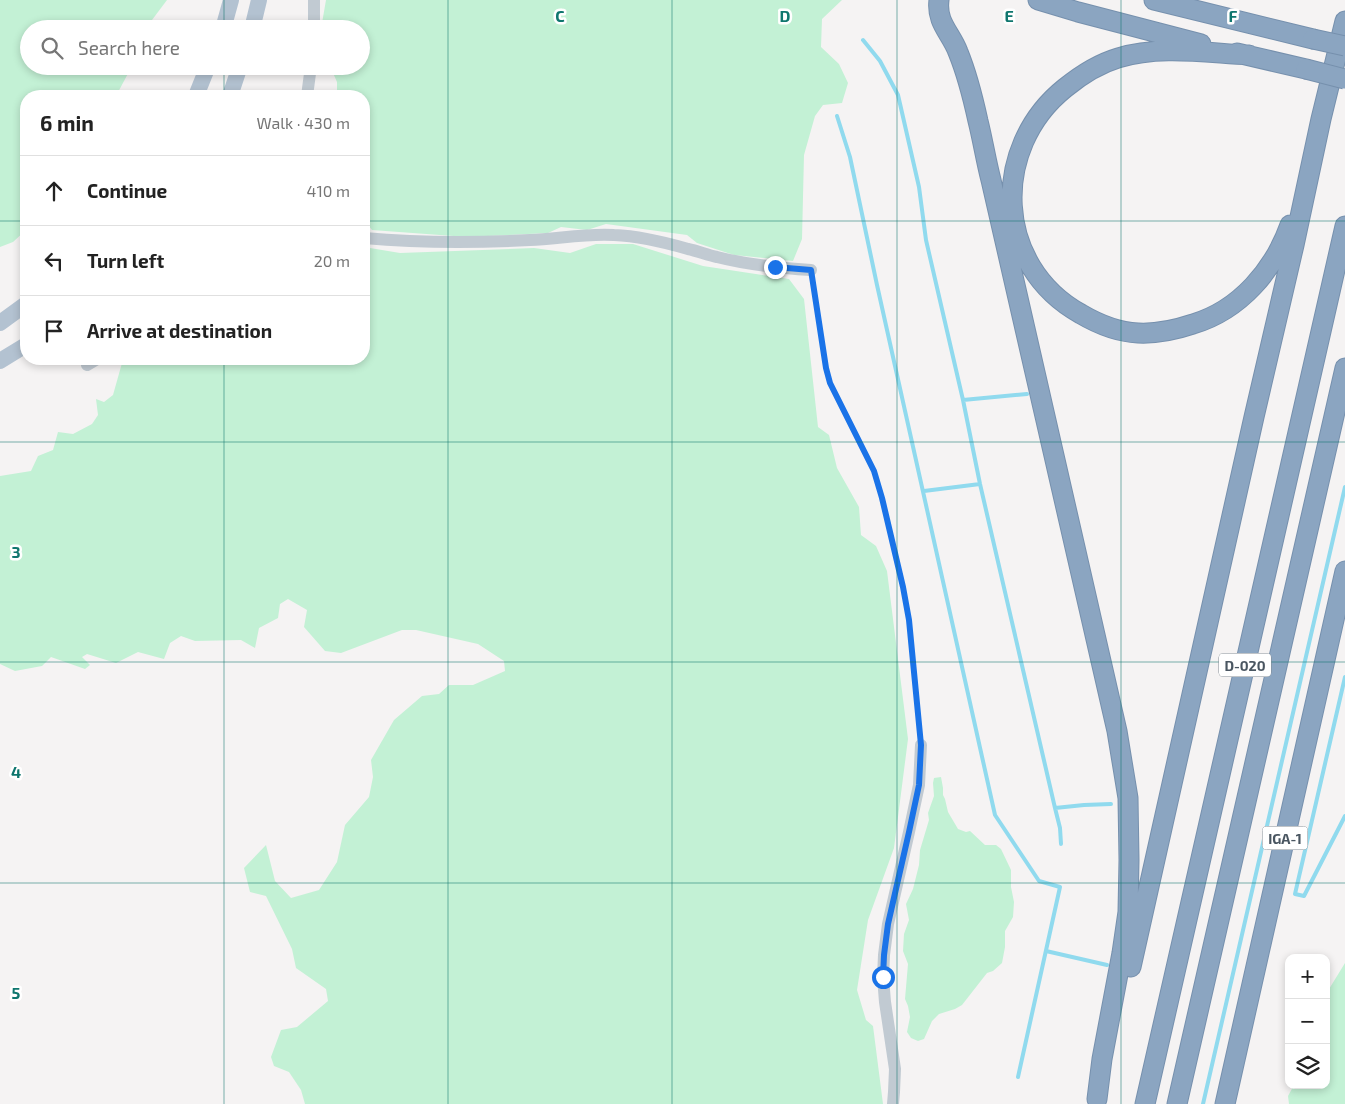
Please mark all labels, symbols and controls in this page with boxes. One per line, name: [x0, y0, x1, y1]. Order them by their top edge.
text: C: [555, 6, 565, 25]
text: D: [780, 6, 791, 25]
text: E: [1004, 6, 1014, 25]
text: F: [1229, 6, 1238, 25]
search box: [20, 20, 370, 75]
icon: search: [38, 34, 66, 62]
text: Search here: [78, 36, 180, 59]
text: 6 min: [40, 110, 94, 135]
text: Walk · 430 m: [257, 113, 350, 132]
icon: ahead: [40, 177, 68, 205]
text: Continue: [87, 179, 167, 202]
text: 410 m: [307, 181, 350, 200]
icon: left: [40, 247, 68, 275]
text: Turn left: [87, 249, 164, 272]
text: 20 m: [314, 251, 350, 270]
route end: [764, 256, 787, 279]
icon: arrive: [40, 317, 68, 345]
text: Arrive at destination: [87, 319, 272, 342]
text: 3: [11, 542, 21, 561]
road number: D-020: [1219, 654, 1271, 676]
text: 4: [11, 762, 21, 781]
road number: IGA-1: [1262, 826, 1308, 850]
map controls: [1285, 954, 1330, 1089]
button: +: [1285, 954, 1330, 999]
route start: [872, 966, 895, 989]
text: 5: [12, 983, 21, 1002]
button: −: [1285, 999, 1330, 1044]
button: layers: [1285, 1044, 1330, 1089]

